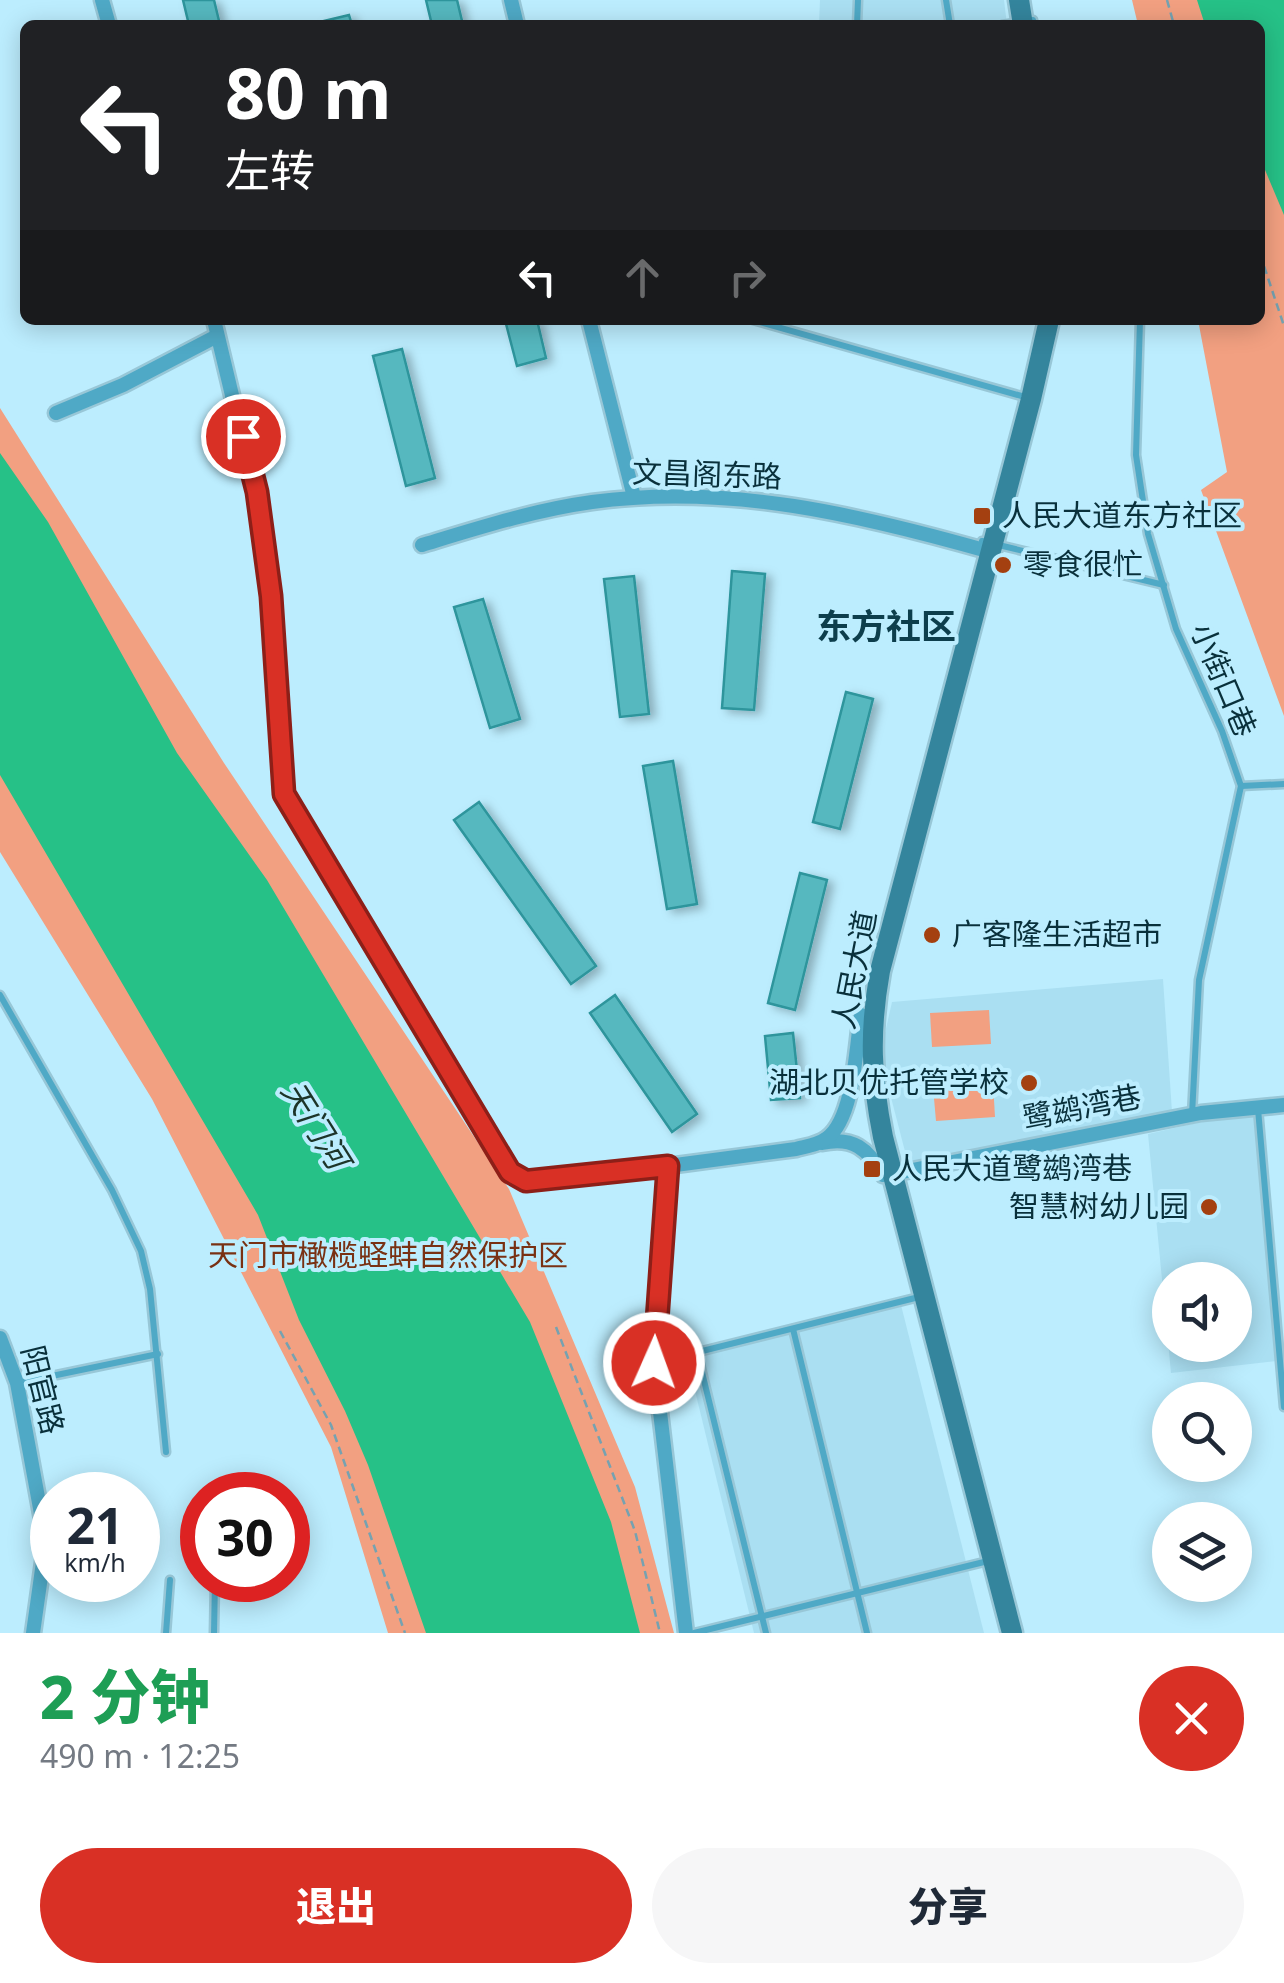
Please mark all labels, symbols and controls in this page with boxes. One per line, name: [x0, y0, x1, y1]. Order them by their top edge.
text: 80 m: [225, 44, 392, 140]
icon: left: [60, 60, 190, 190]
text: 左转: [225, 139, 315, 200]
icon: left: [510, 250, 565, 305]
icon: ahead: [615, 250, 670, 305]
icon: right: [720, 250, 775, 305]
pin: [201, 394, 286, 479]
icon: arrive: [216, 409, 271, 464]
street label: 文昌阁东路: [631, 450, 783, 497]
place label: 人民大道东方社区: [1002, 494, 1242, 535]
marker: 人民大道东方社区: [971, 505, 993, 527]
place label: 零食很忙: [1023, 543, 1143, 584]
marker: 零食很忙: [992, 554, 1014, 576]
district label: 东方社区: [816, 602, 956, 649]
street label: 小街口巷: [1182, 616, 1267, 743]
street label: 人民大道: [822, 907, 885, 1033]
place label: 广客隆生活超市: [952, 913, 1162, 954]
marker: 广客隆生活超市: [921, 924, 943, 946]
place label: 湖北贝优托管学校: [769, 1061, 1009, 1102]
water label: 天门河: [273, 1072, 363, 1181]
marker: 湖北贝优托管学校: [1018, 1072, 1040, 1094]
street label: 鹭鹚湾巷: [1019, 1075, 1145, 1138]
place label: 人民大道鹭鹚湾巷: [892, 1147, 1132, 1188]
marker: 人民大道鹭鹚湾巷: [861, 1158, 883, 1180]
place label: 智慧树幼儿园: [1009, 1185, 1189, 1226]
marker: 智慧树幼儿园: [1198, 1196, 1220, 1218]
park label: 天门市橄榄蛏蚌自然保护区: [208, 1234, 568, 1275]
map controls: [1152, 1262, 1252, 1602]
button: sound: [1152, 1262, 1252, 1362]
position arrow: [602, 1311, 706, 1415]
street label: 阳官路: [13, 1341, 74, 1438]
button: search: [1152, 1382, 1252, 1482]
speed limit sign: 30: [180, 1472, 310, 1602]
text: 21: [66, 1491, 124, 1559]
button: layers: [1152, 1502, 1252, 1602]
text: km/h: [64, 1545, 126, 1579]
text: 2 分钟: [40, 1655, 210, 1737]
button: close: [1139, 1666, 1244, 1771]
text: 490 m · 12:25: [40, 1734, 240, 1777]
button: 退出: [40, 1848, 632, 1963]
button: 分享: [652, 1848, 1244, 1963]

